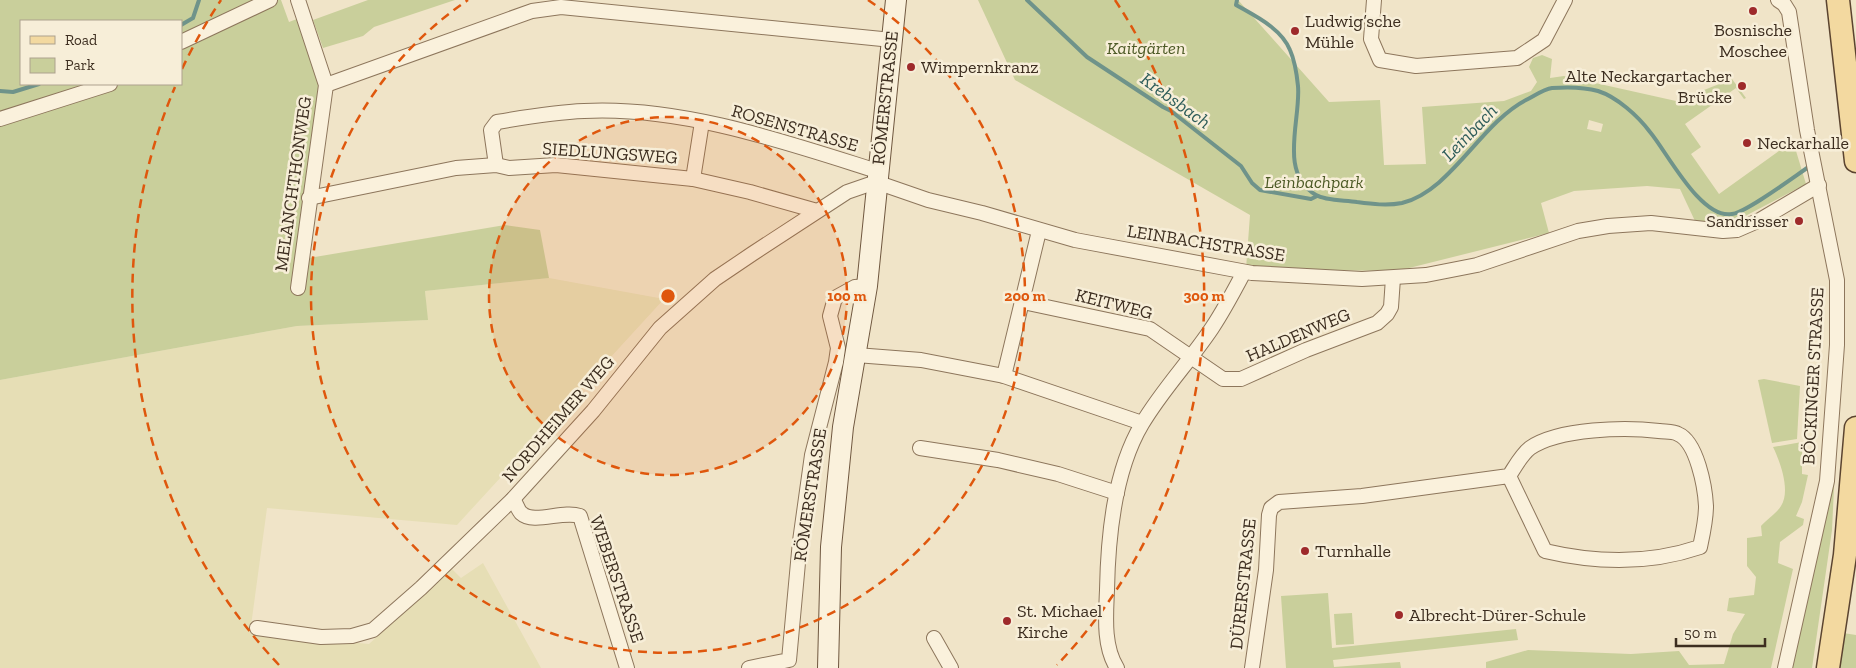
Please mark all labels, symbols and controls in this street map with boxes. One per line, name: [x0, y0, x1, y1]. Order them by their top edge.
marker: Bosnische Moschee: [1747, 5, 1759, 17]
place label: Ludwig’sche Mühle: [1305, 10, 1401, 53]
place label: Bosnische Moschee: [1714, 19, 1792, 62]
legend: [20, 20, 182, 85]
marker: Ludwig’sche Mühle: [1289, 25, 1301, 37]
street label: RÖMERSTRASSE: [867, 30, 903, 166]
text: Road: [65, 31, 98, 49]
park label: Kaitgärten: [1107, 37, 1185, 59]
text: Park: [65, 56, 95, 74]
place label: Wimpernkranz: [921, 56, 1039, 78]
marker: Wimpernkranz: [905, 61, 917, 73]
place label: Alte Neckargartacher Brücke: [1565, 65, 1732, 108]
water label: Krebsbach: [1136, 67, 1215, 134]
marker: Alte Neckargartacher Brücke: [1736, 80, 1748, 92]
street label: MELANCHTHONWEG: [270, 95, 316, 273]
street label: ROSENSTRASSE: [729, 99, 861, 157]
water label: Leinbach: [1437, 99, 1502, 166]
place label: Neckarhalle: [1757, 132, 1849, 154]
street label: SIEDLUNGSWEG: [542, 137, 678, 169]
marker: Neckarhalle: [1741, 137, 1753, 149]
park label: Leinbachpark: [1264, 171, 1364, 193]
place label: Sandrisser: [1706, 210, 1789, 232]
marker: Sandrisser: [1793, 215, 1805, 227]
street label: LEINBACHSTRASSE: [1125, 220, 1287, 266]
street label: KEITWEG: [1073, 284, 1155, 324]
centre of rings: [659, 287, 677, 305]
text: 100 m: [827, 287, 867, 305]
text: 200 m: [1004, 287, 1046, 305]
text: 300 m: [1183, 287, 1225, 305]
street label: BÖCKINGER STRASSE: [1797, 287, 1829, 465]
street label: HALDENWEG: [1242, 303, 1354, 367]
street label: NORDHEIMER WEG: [497, 351, 619, 487]
street label: RÖMERSTRASSE: [789, 427, 831, 563]
street label: WEBERSTRASSE: [585, 512, 649, 646]
street label: DÜRERSTRASSE: [1225, 517, 1261, 651]
place label: Turnhalle: [1315, 540, 1391, 562]
marker: Turnhalle: [1299, 545, 1311, 557]
place label: St. Michael Kirche: [1017, 600, 1103, 643]
place label: Albrecht-Dürer-Schule: [1409, 604, 1586, 626]
marker: Albrecht-Dürer-Schule: [1393, 609, 1405, 621]
marker: St. Michael Kirche: [1001, 615, 1013, 627]
scale bar: [1676, 616, 1765, 648]
text: 50 m: [1684, 624, 1717, 642]

